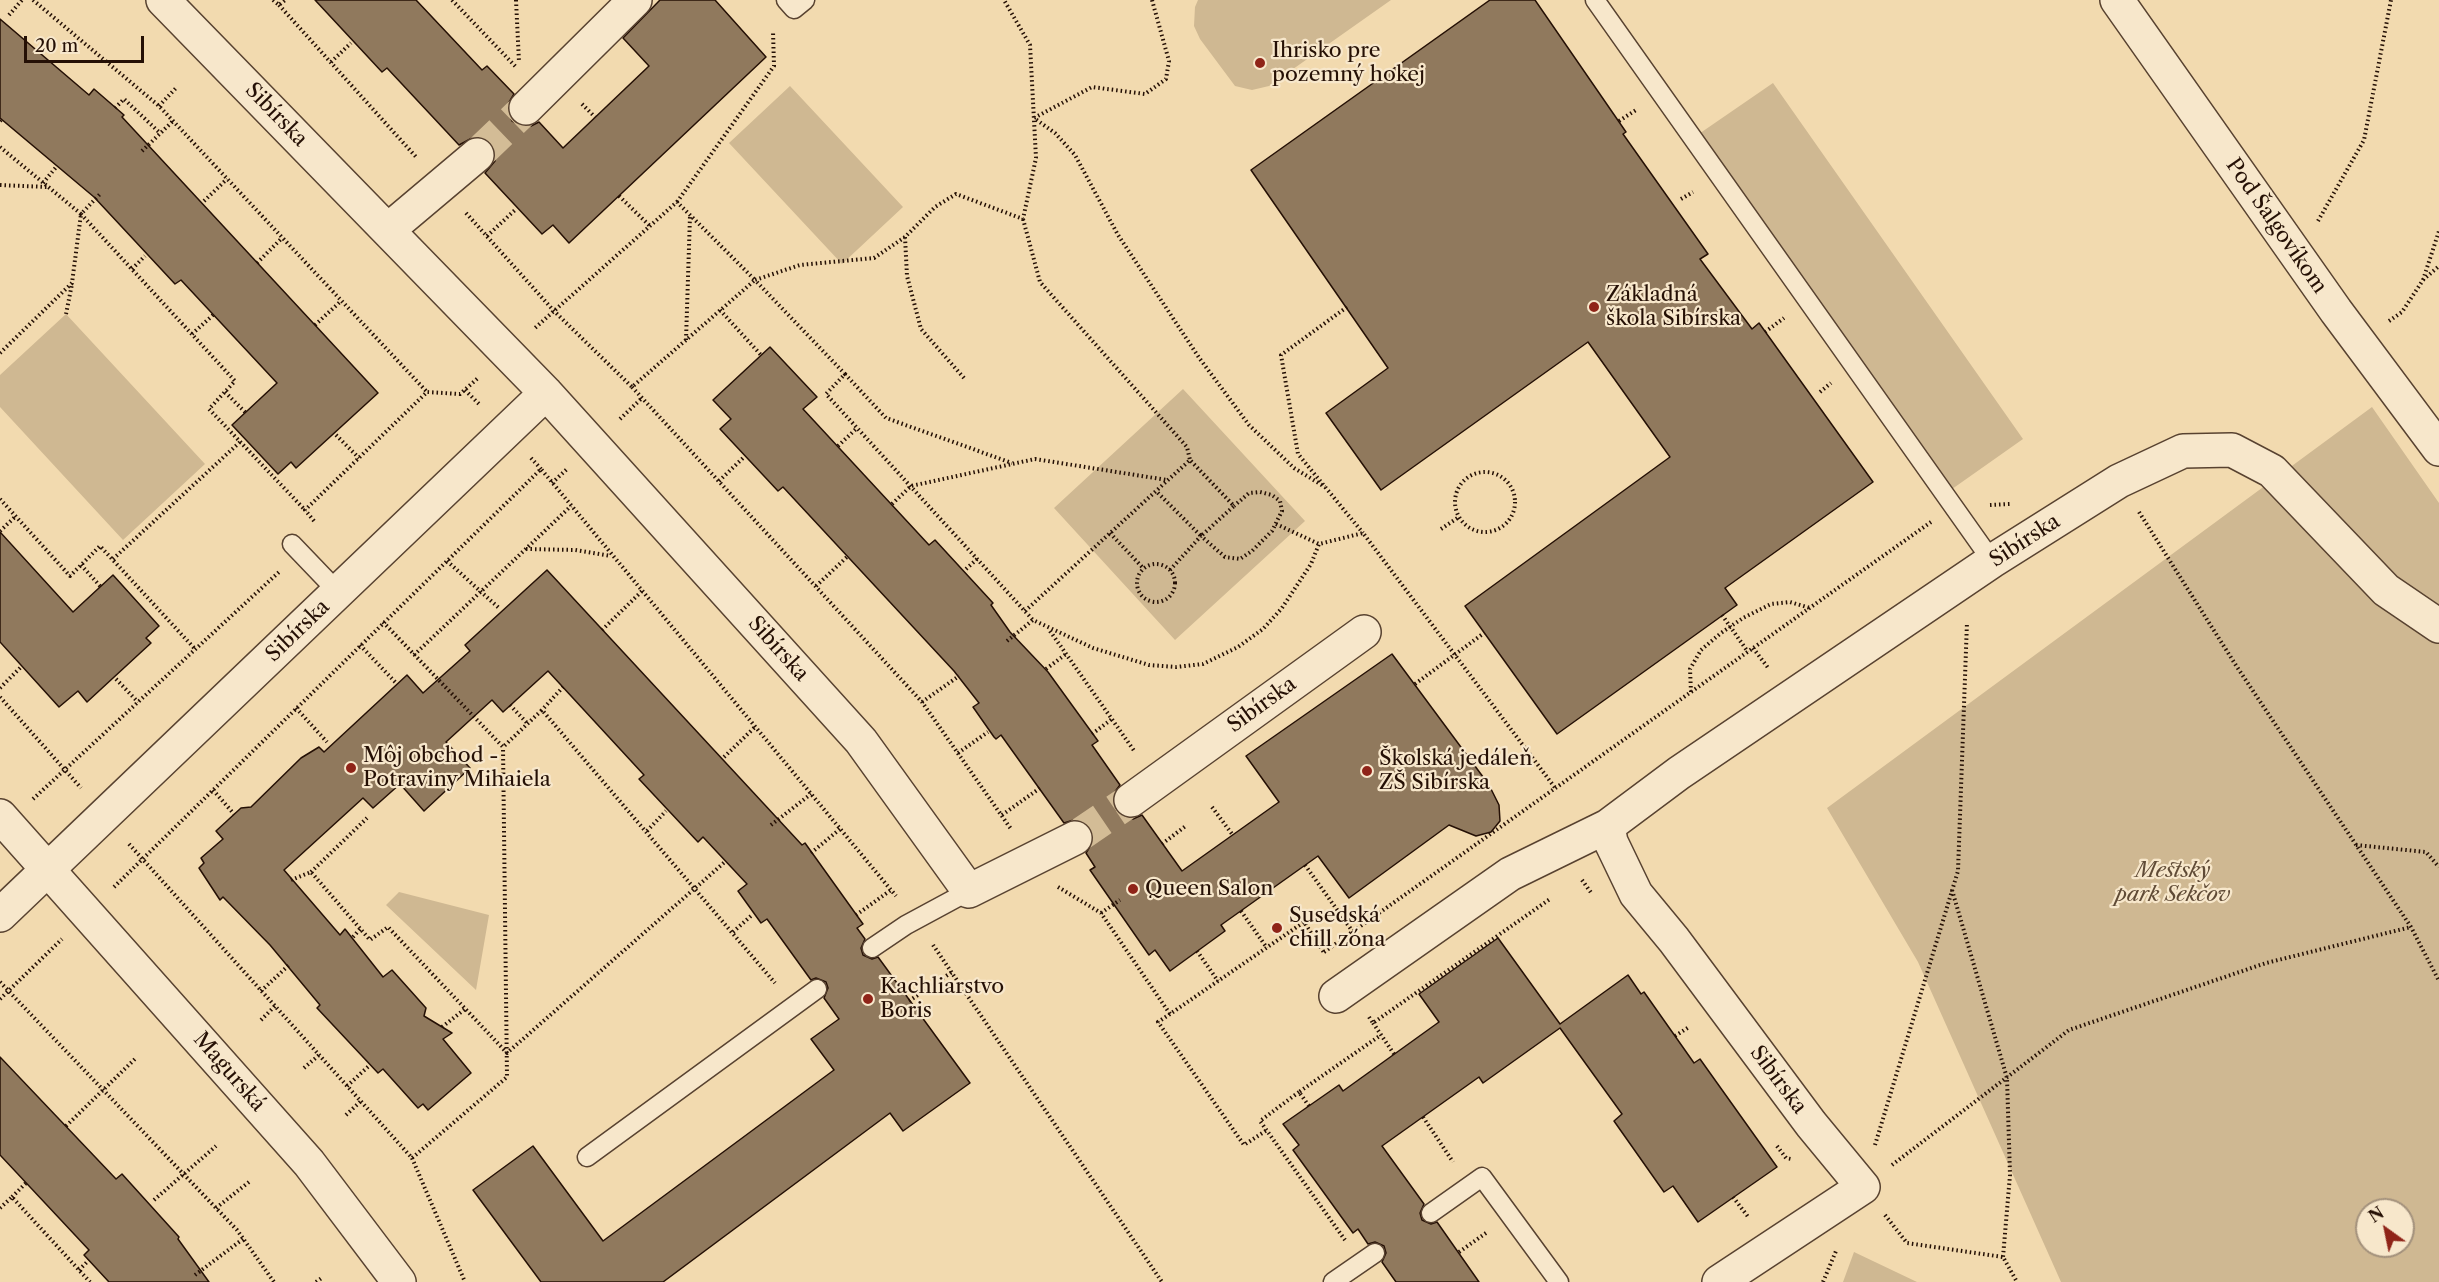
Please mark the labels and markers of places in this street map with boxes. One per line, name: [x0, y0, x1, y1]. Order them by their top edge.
place label: Ihrisko pre pozemný hokej: [1272, 38, 1425, 88]
marker: Ihrisko pre pozemný hokej: [1253, 56, 1267, 70]
place label: Základná škola Sibírska: [1606, 282, 1741, 332]
marker: Základná škola Sibírska: [1587, 300, 1601, 314]
place label: Môj obchod - Potraviny Mihaiela: [363, 743, 551, 793]
place label: Školská jedáleň ZŠ Sibírska: [1379, 746, 1532, 796]
marker: Môj obchod - Potraviny Mihaiela: [344, 761, 358, 775]
marker: Školská jedáleň ZŠ Sibírska: [1360, 764, 1374, 778]
place label: Queen Salon: [1145, 876, 1273, 902]
marker: Queen Salon: [1126, 882, 1140, 896]
place label: Susedská chill zóna: [1289, 903, 1386, 953]
marker: Susedská chill zóna: [1270, 921, 1284, 935]
place label: Kachliarstvo Boris: [880, 974, 1004, 1024]
marker: Kachliarstvo Boris: [861, 992, 875, 1006]

